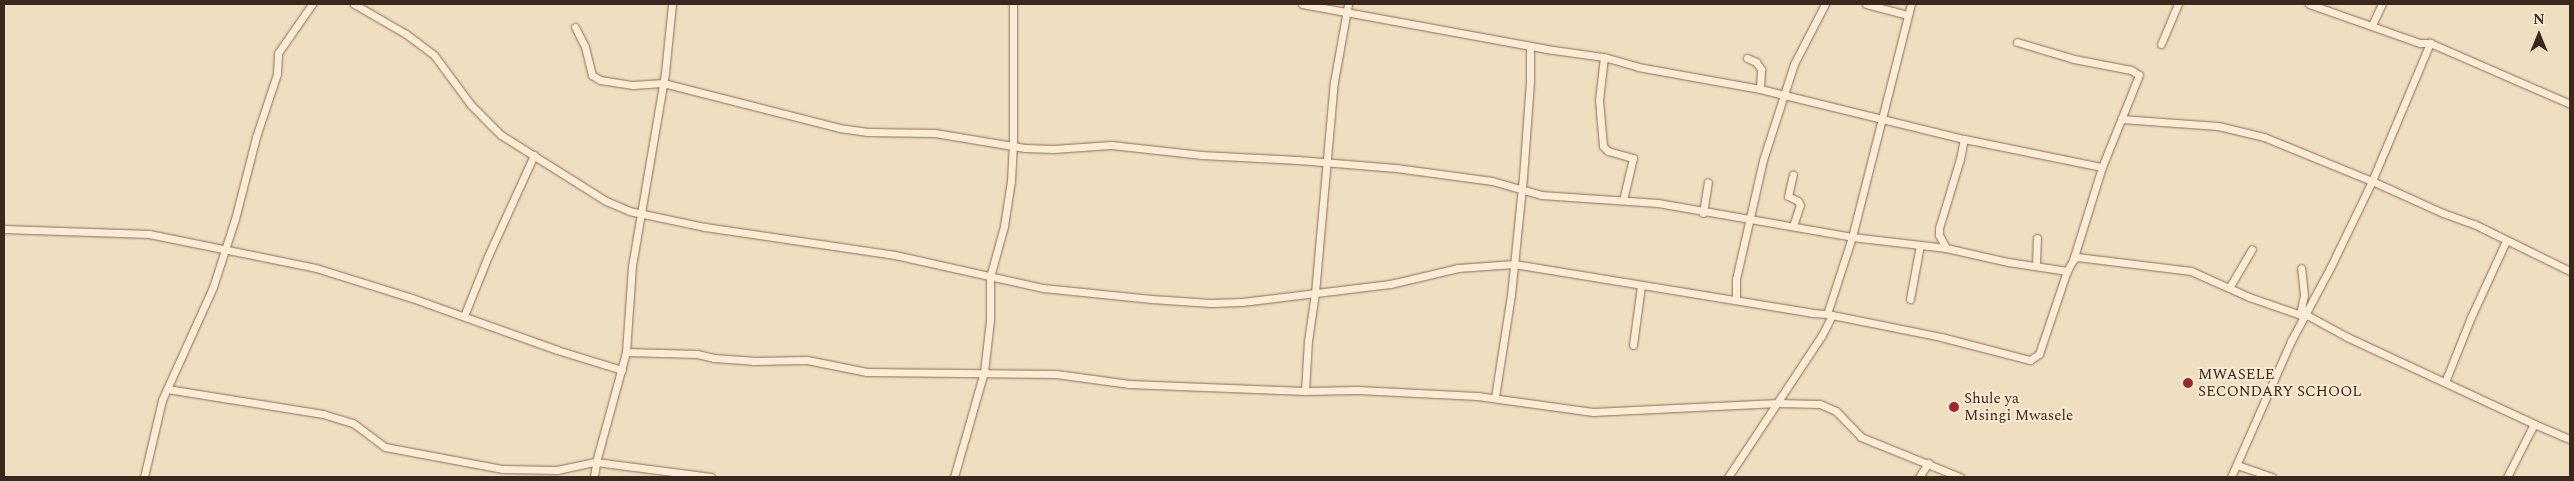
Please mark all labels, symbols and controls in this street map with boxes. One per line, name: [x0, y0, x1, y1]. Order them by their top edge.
text: N: [2533, 9, 2545, 30]
north arrow: [2514, 10, 2564, 60]
place label: MWASELE SECONDARY SCHOOL: [2198, 365, 2362, 400]
marker: MWASELE SECONDARY SCHOOL: [2182, 377, 2194, 389]
place label: Shule ya Msingi Mwasele: [1964, 389, 2073, 424]
marker: Shule ya Msingi Mwasele: [1948, 401, 1960, 413]

